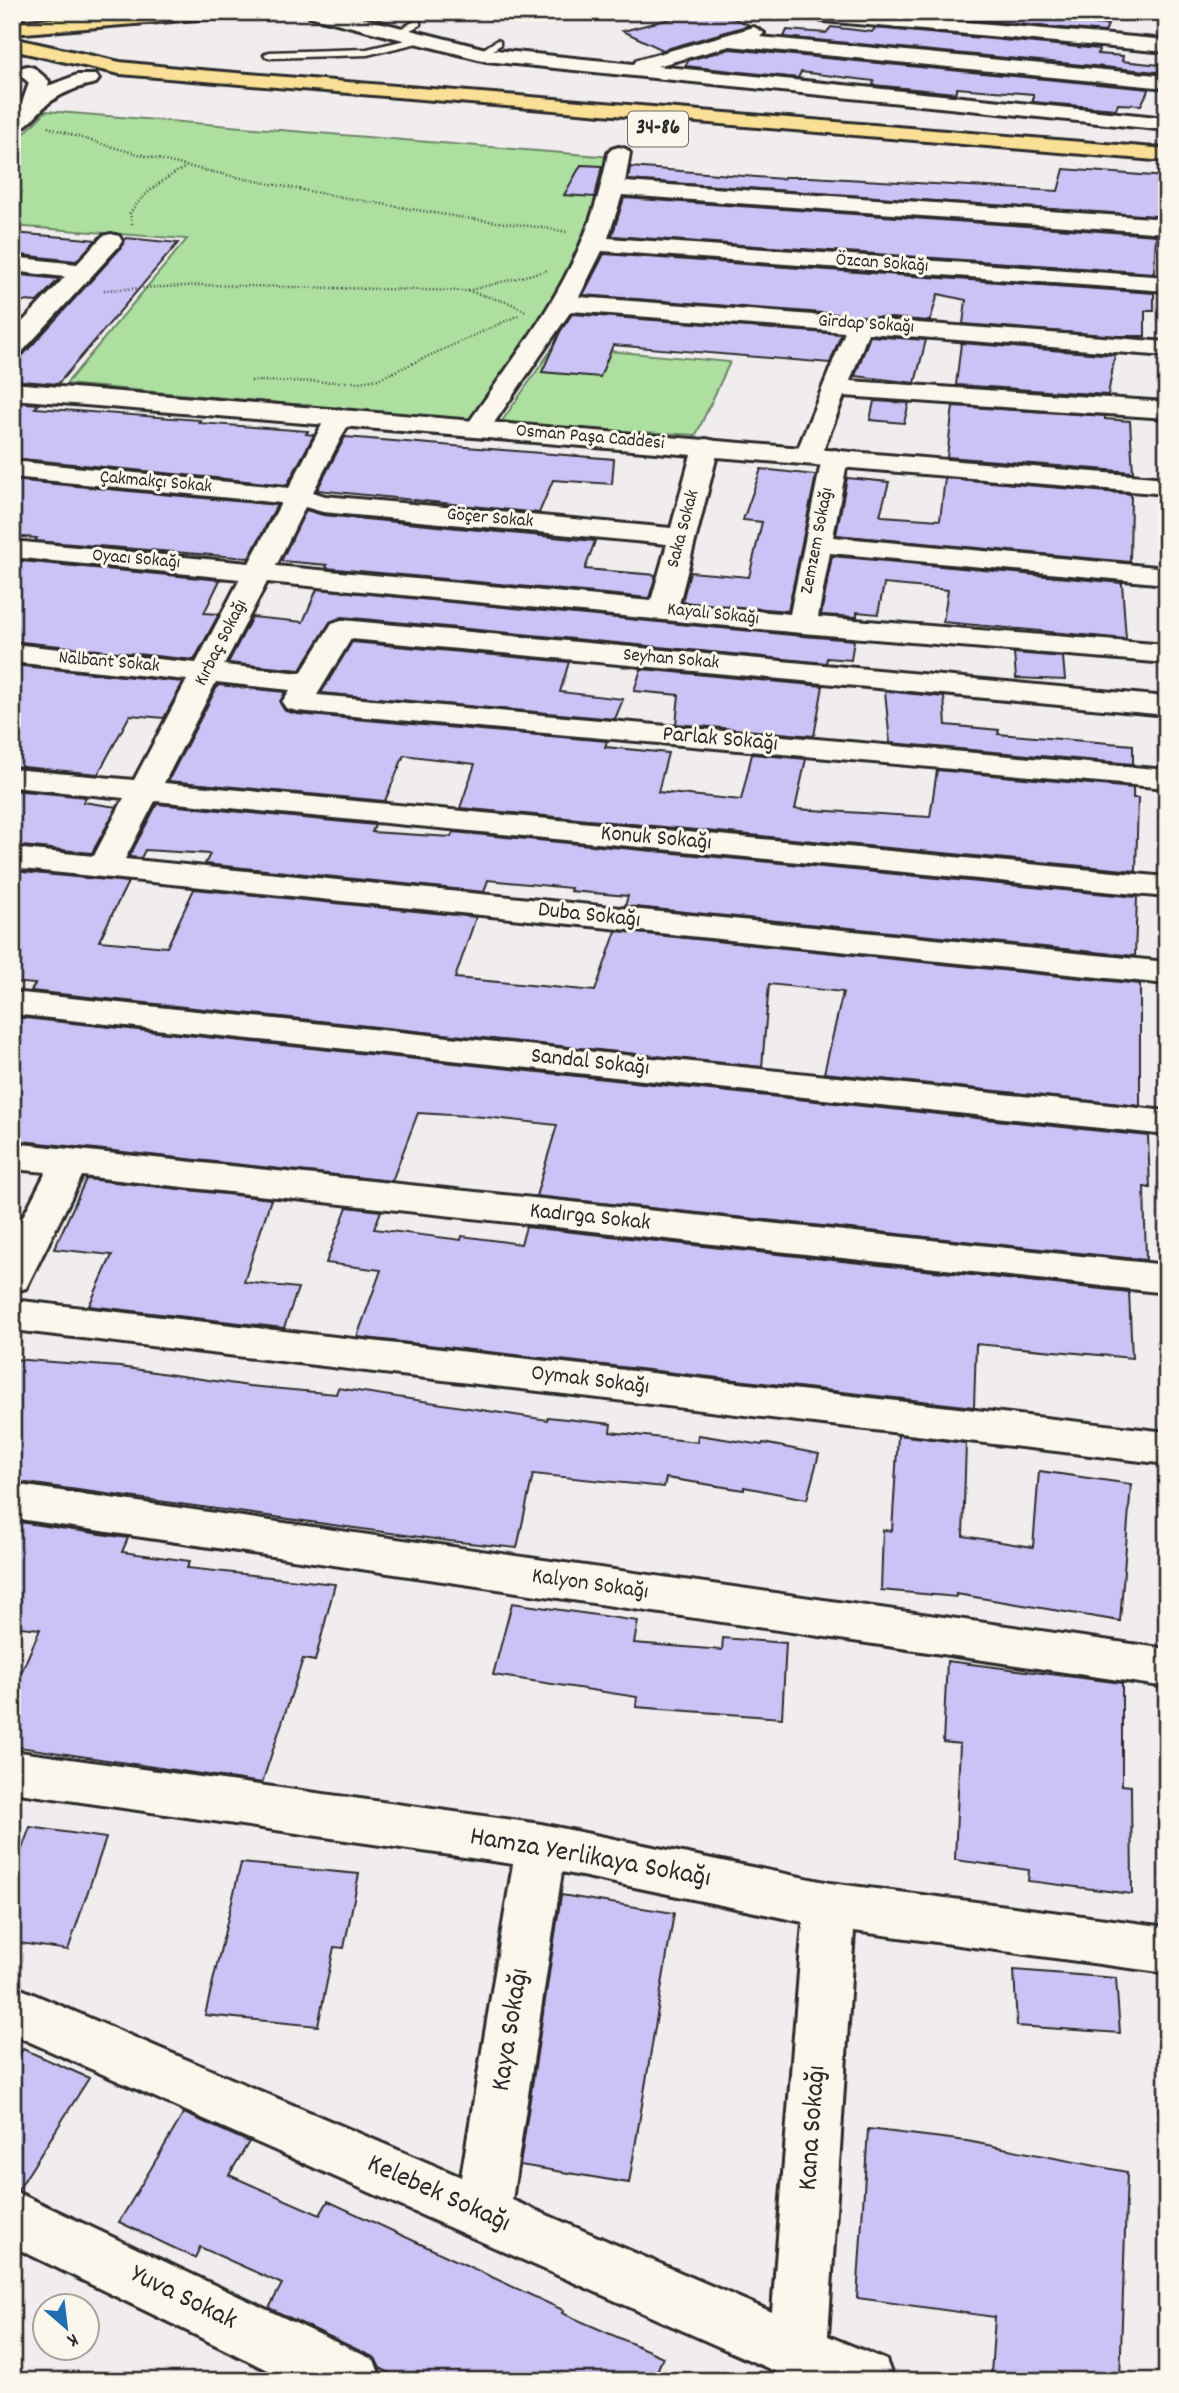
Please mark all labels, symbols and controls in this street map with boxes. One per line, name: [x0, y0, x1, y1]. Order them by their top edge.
road number: 34-86: [628, 111, 688, 146]
street label: Özcan Sokağı: [835, 247, 929, 281]
street label: Girdap Sokağı: [817, 308, 915, 342]
street label: Osman Paşa Caddesi: [515, 418, 666, 458]
street label: Çakmakçı Sokak: [99, 465, 213, 501]
street label: Zemzem Sokağı: [794, 485, 842, 597]
street label: Saka Sokak: [661, 487, 707, 571]
street label: Göçer Sokak: [446, 502, 535, 536]
street label: Oyacı Sokağı: [91, 543, 181, 577]
street label: Kırbaç Sokağı: [189, 595, 255, 691]
street label: Kayalı Sokağı: [666, 597, 760, 633]
street label: Seyhan Sokak: [622, 642, 720, 678]
street label: Nalbant Sokak: [57, 645, 161, 681]
street label: Parlak Sokağı: [661, 719, 779, 761]
street label: Konuk Sokağı: [599, 818, 713, 860]
street label: Duba Sokağı: [536, 894, 642, 938]
street label: Sandal Sokağı: [529, 1040, 651, 1086]
street label: Kadırga Sokak: [528, 1195, 652, 1241]
street label: Oymak Sokağı: [529, 1357, 651, 1405]
street label: Kalyon Sokağı: [530, 1561, 650, 1609]
street label: Hamza Yerlikaya Sokağı: [466, 1818, 714, 1900]
street label: Kaya Sokağı: [483, 1966, 541, 2094]
street label: Kana Sokağı: [790, 2064, 838, 2192]
street label: Kelebek Sokağı: [360, 2146, 516, 2244]
street label: Yuva Sokak: [123, 2256, 243, 2342]
north arrow: [32, 2292, 102, 2362]
text: K: [62, 2325, 83, 2353]

